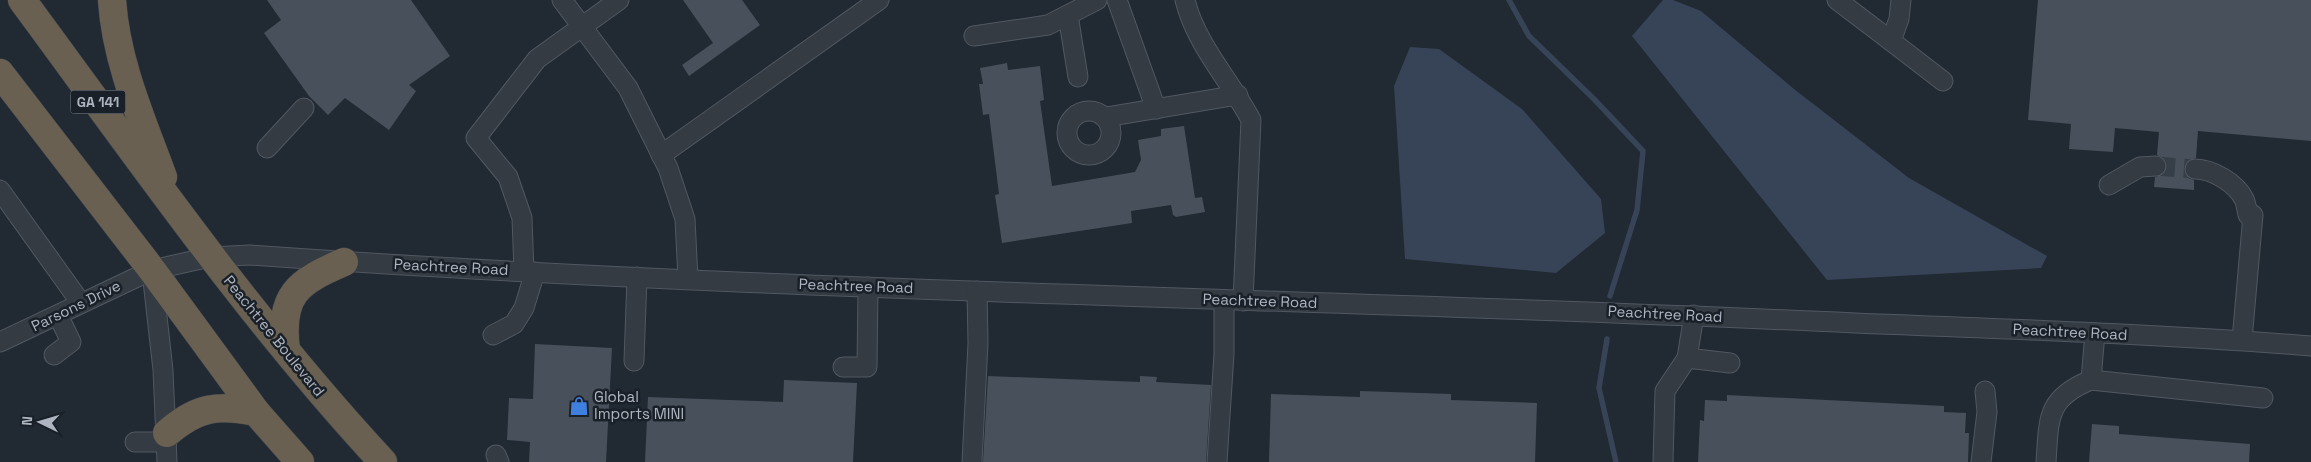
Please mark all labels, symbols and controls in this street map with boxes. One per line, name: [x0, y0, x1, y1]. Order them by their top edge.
road number: GA 141: [70, 90, 126, 114]
street label: Peachtree Road: [393, 254, 509, 279]
street label: Peachtree Boulevard: [220, 271, 329, 400]
street label: Peachtree Road: [798, 274, 914, 297]
street label: Parsons Drive: [28, 276, 124, 335]
street label: Peachtree Road: [1202, 289, 1318, 312]
street label: Peachtree Road: [1607, 301, 1723, 326]
street label: Peachtree Road: [2012, 319, 2128, 344]
place label: Global Imports MINI: [594, 387, 684, 423]
shop icon: Global Imports MINI: [568, 395, 590, 417]
north arrow: [15, 397, 65, 447]
text: N: [18, 415, 36, 426]

